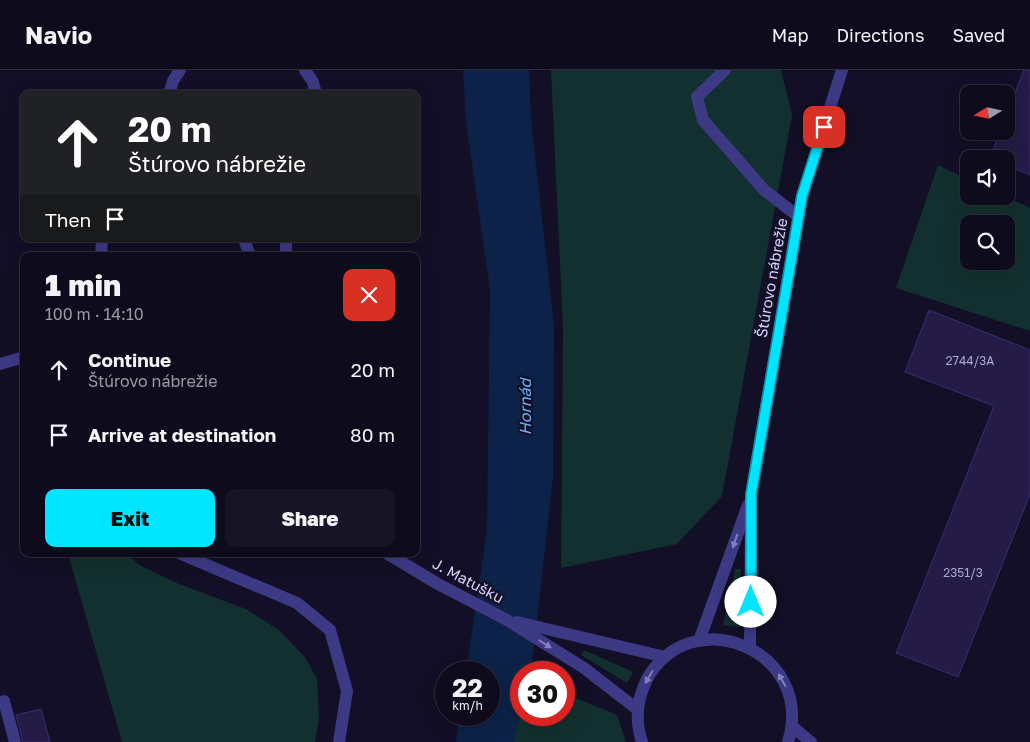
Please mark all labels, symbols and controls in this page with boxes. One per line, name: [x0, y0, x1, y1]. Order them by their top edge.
text: Navio: [25, 20, 92, 49]
text: Map: [772, 24, 808, 46]
text: Directions: [836, 24, 924, 46]
text: Saved: [952, 24, 1005, 46]
north arrow: [960, 85, 1015, 140]
map controls: [960, 85, 1015, 270]
pin: [803, 106, 845, 148]
text: 20 m: [128, 108, 211, 150]
icon: ahead: [45, 110, 110, 175]
icon: arrive: [810, 113, 838, 141]
text: Štúrovo nábrežie: [128, 150, 306, 177]
button: sound: [960, 150, 1015, 205]
icon: arrive: [101, 205, 129, 233]
text: Then: [45, 208, 91, 231]
button: search: [960, 215, 1015, 270]
street label: Štúrovo nábrežie: [752, 216, 790, 339]
text: 1 min: [45, 267, 121, 303]
button: close: [343, 269, 395, 321]
text: 100 m · 14:10: [45, 304, 144, 324]
text: Continue: [88, 348, 171, 371]
house number: 2744/3A: [946, 353, 994, 368]
icon: ahead: [45, 356, 73, 384]
text: 20 m: [351, 358, 395, 381]
text: Štúrovo nábrežie: [88, 371, 217, 391]
water label: Hornád: [515, 376, 535, 435]
icon: arrive: [45, 421, 73, 449]
text: Arrive at destination: [88, 423, 276, 446]
text: 80 m: [350, 423, 395, 446]
button: Exit: [45, 489, 215, 547]
button: Share: [225, 489, 395, 547]
one-way arrow: [731, 534, 739, 549]
street label: J. Matušku: [430, 554, 507, 606]
house number: 2351/3: [943, 565, 983, 580]
position arrow: [724, 575, 776, 627]
one-way arrow: [539, 640, 552, 649]
speed limit sign: 30: [510, 661, 575, 726]
one-way arrow: [645, 670, 654, 683]
text: 22: [452, 672, 483, 703]
one-way arrow: [778, 673, 786, 687]
text: km/h: [452, 698, 483, 713]

